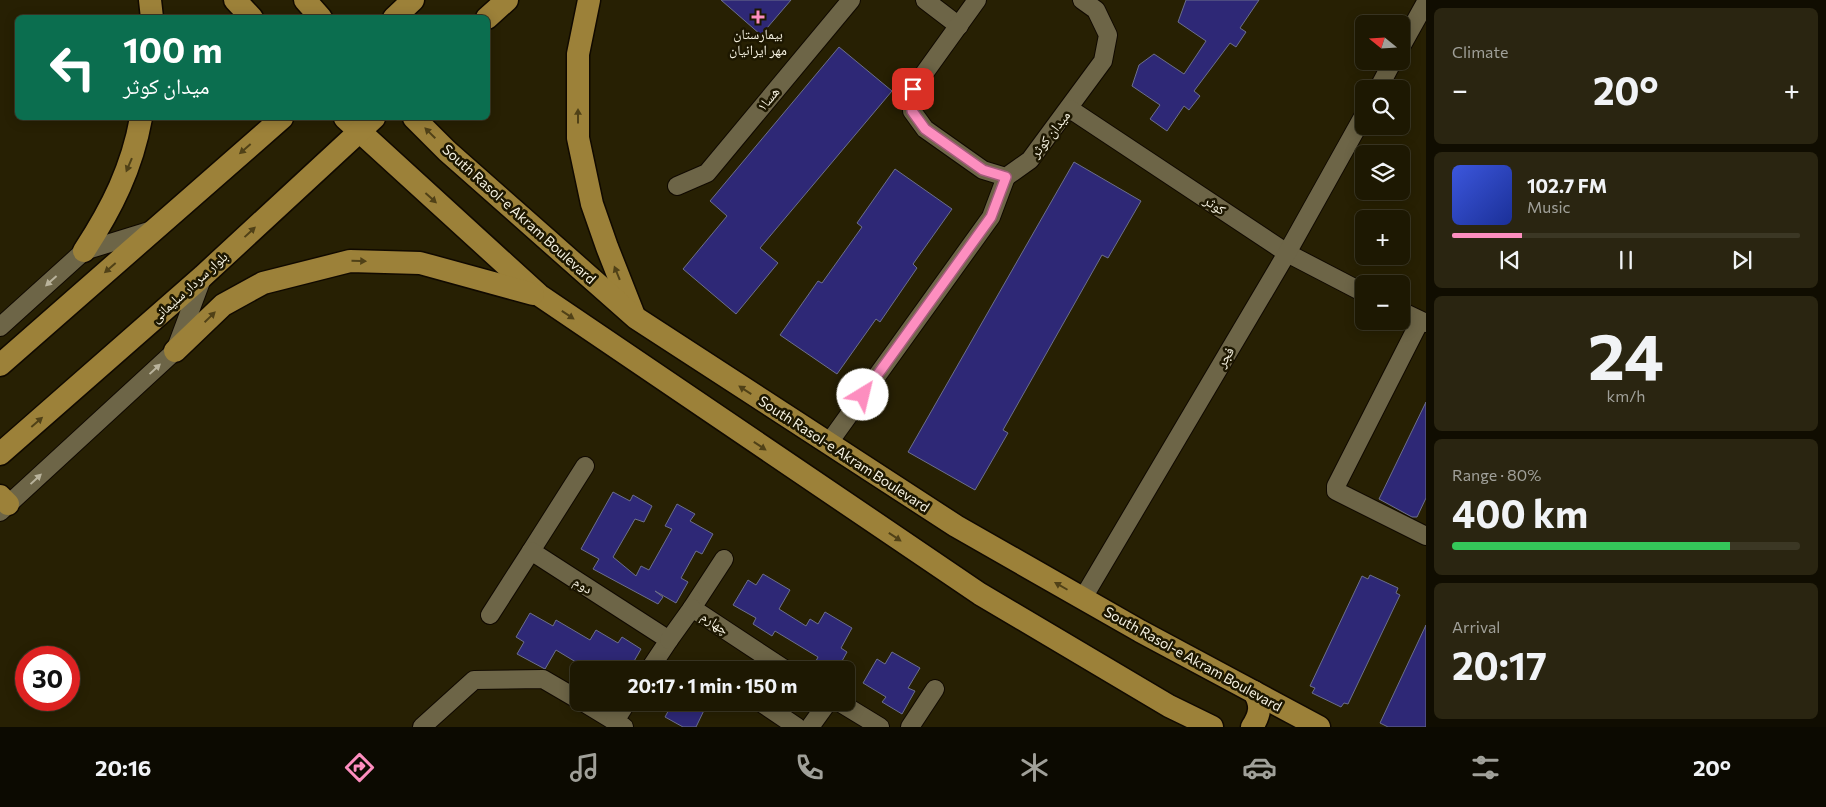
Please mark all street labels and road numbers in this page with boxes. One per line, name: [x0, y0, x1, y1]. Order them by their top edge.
street label: هسا۱: [753, 83, 783, 114]
street label: میدان کوثر: [1025, 107, 1074, 162]
street label: South Rasol-e Akram Boulevard: [439, 140, 600, 287]
street label: کوثر: [1200, 191, 1230, 219]
street label: بلوار سردار سلیمانی: [147, 247, 231, 326]
street label: فجر: [1211, 343, 1238, 371]
street label: South Rasol-e Akram Boulevard: [756, 392, 933, 515]
street label: دوم: [570, 572, 596, 599]
street label: South Rasol-e Akram Boulevard: [1101, 603, 1285, 715]
street label: چهارم: [697, 607, 733, 640]

